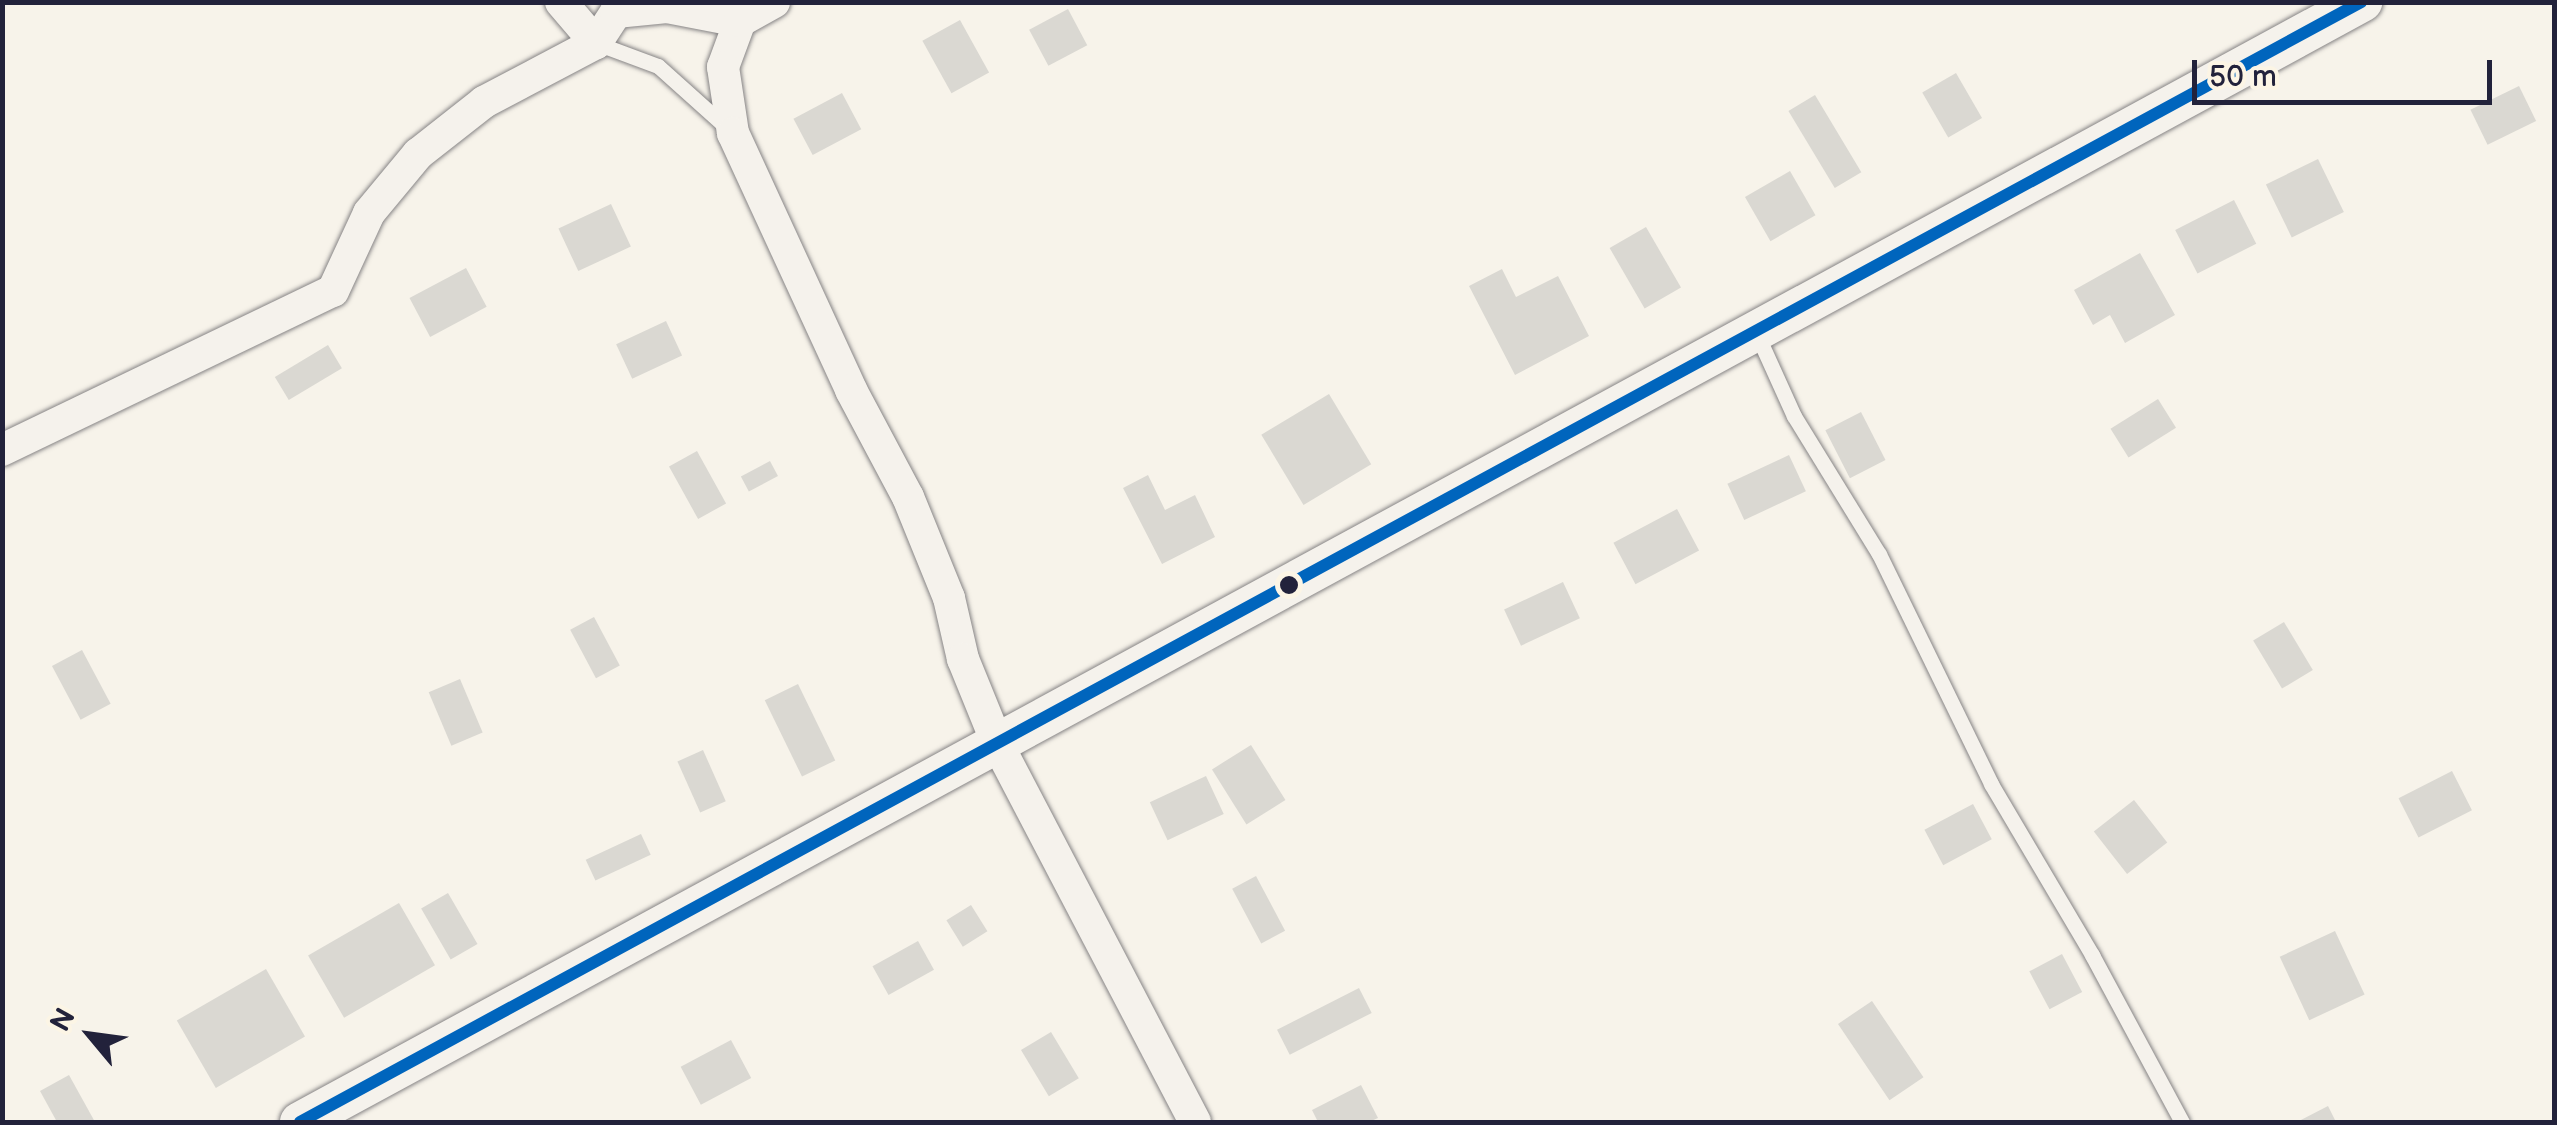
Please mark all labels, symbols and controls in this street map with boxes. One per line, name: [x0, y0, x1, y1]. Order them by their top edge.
scale bar: [2197, 40, 2497, 102]
text: 50 m: [2209, 59, 2277, 95]
unlabelled marker: [1279, 575, 1299, 595]
north arrow: [40, 985, 140, 1085]
text: N: [44, 1003, 83, 1037]

